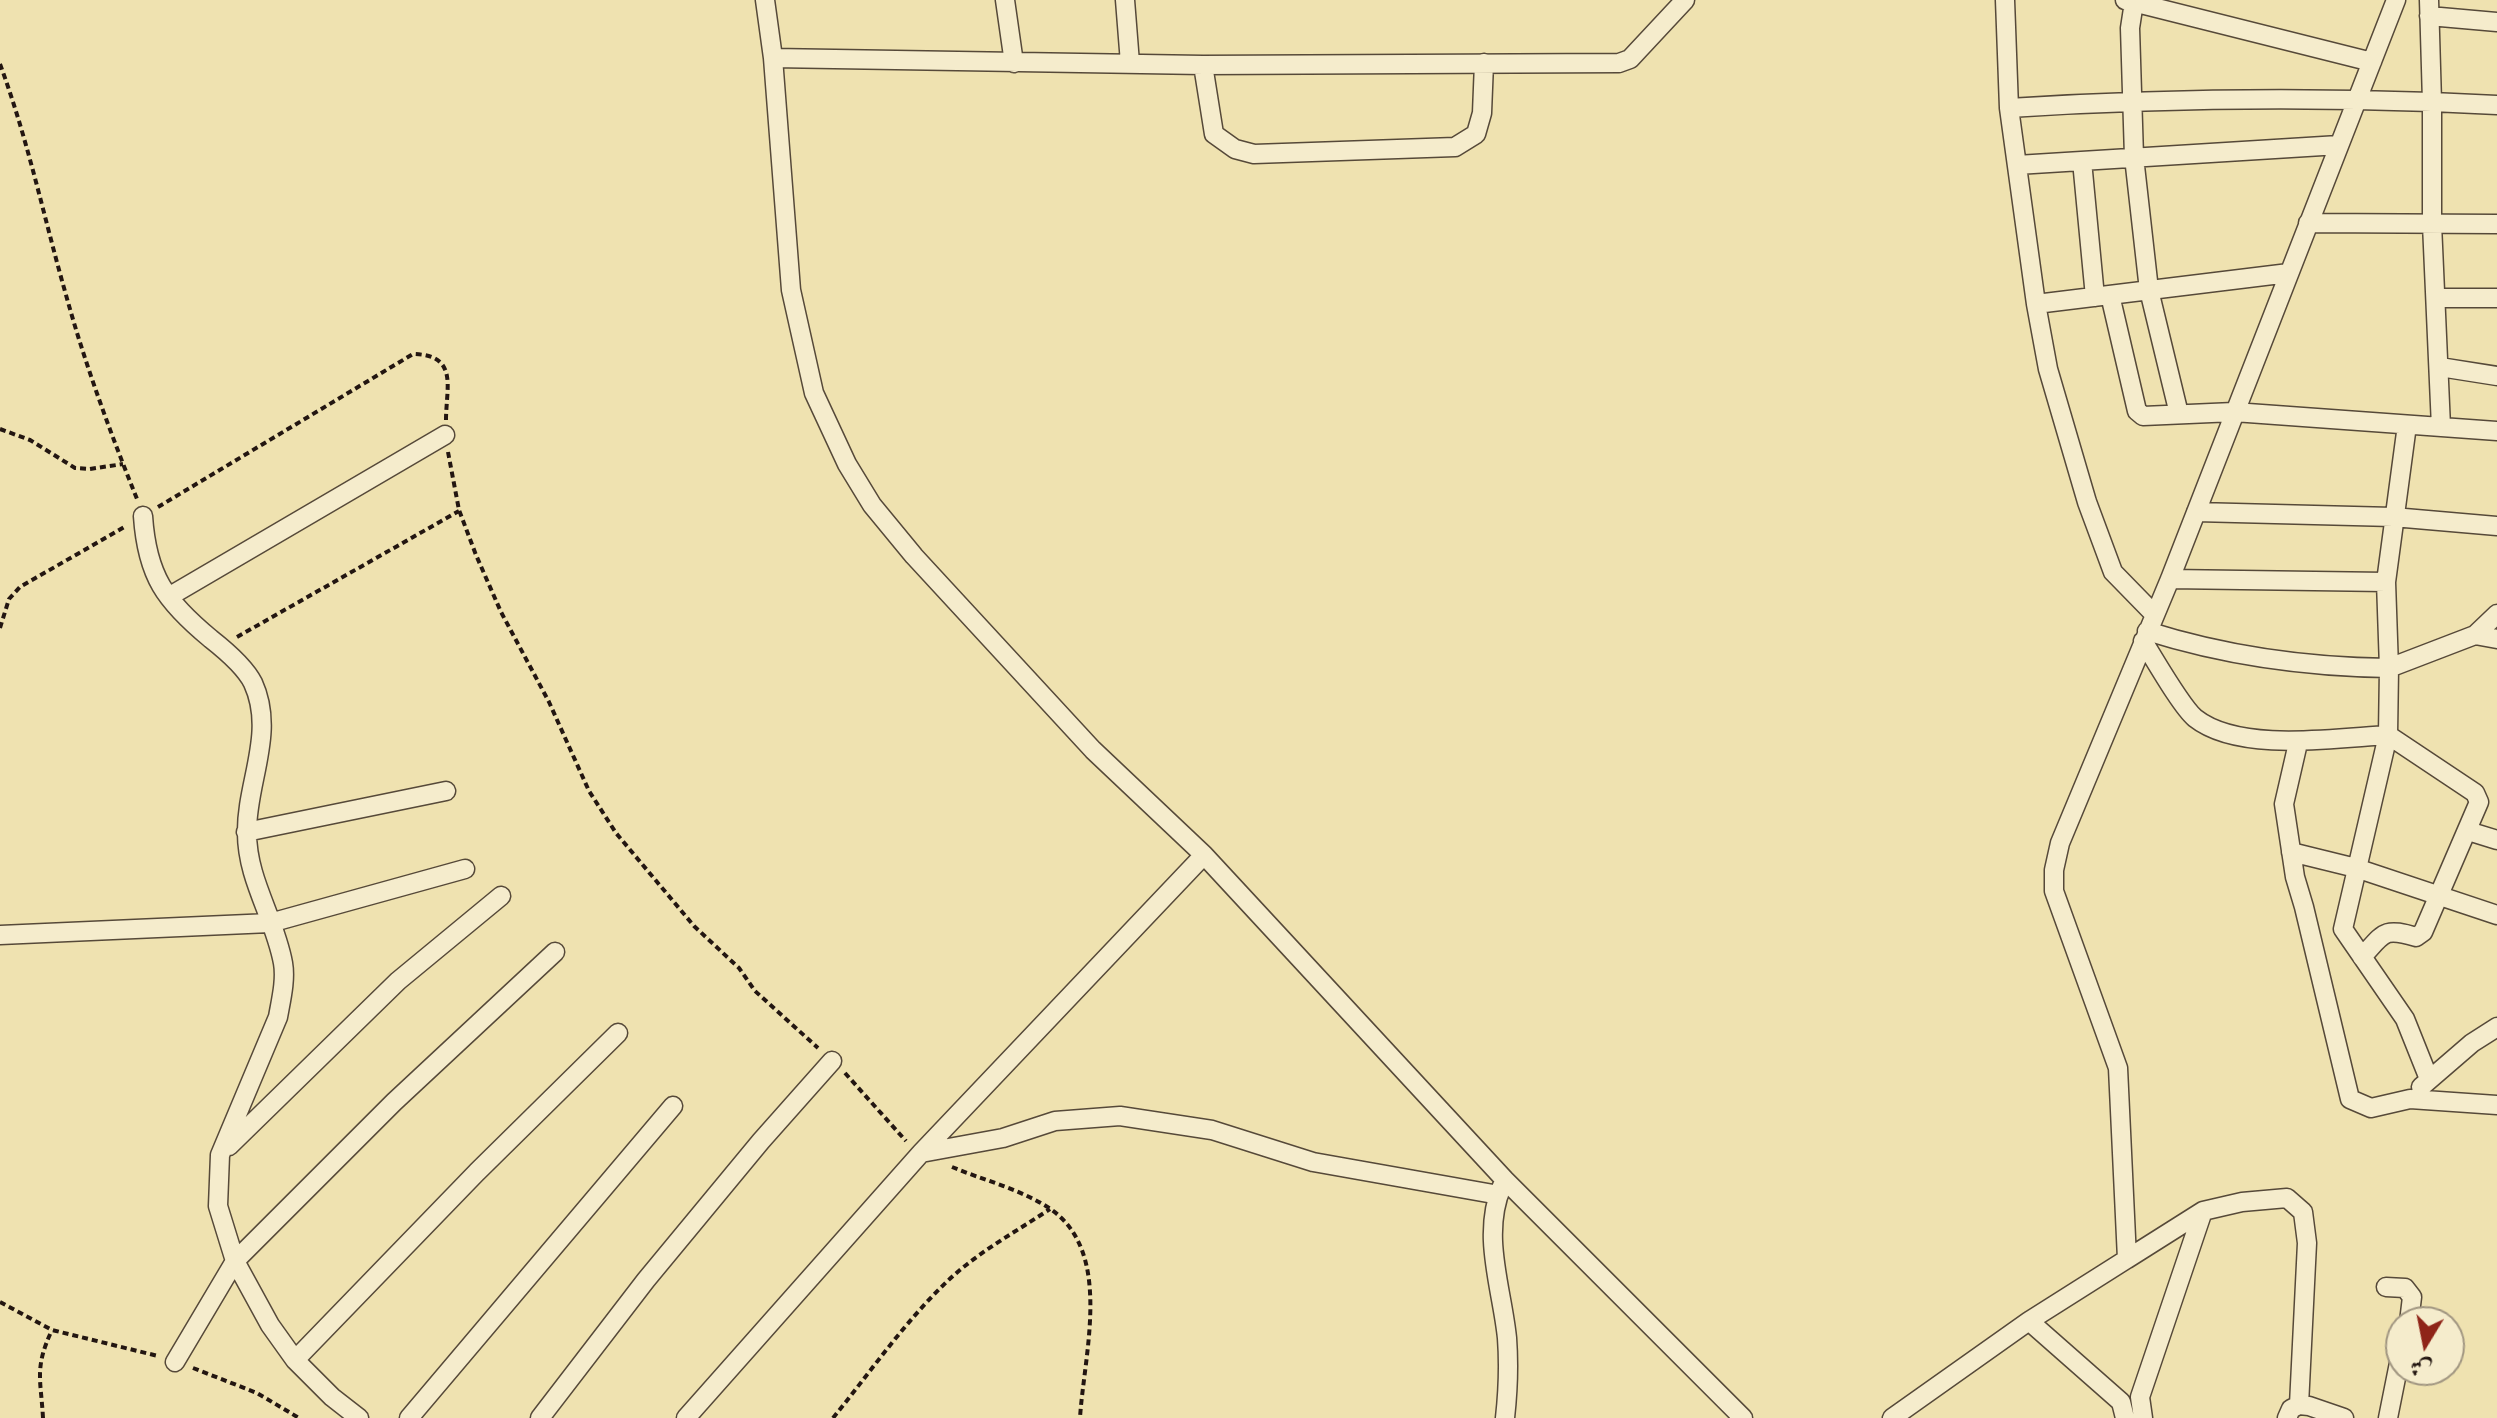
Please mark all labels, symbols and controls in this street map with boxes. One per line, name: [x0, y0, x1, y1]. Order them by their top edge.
north arrow: [2385, 1306, 2465, 1386]
text: ش: [2408, 1351, 2435, 1384]

